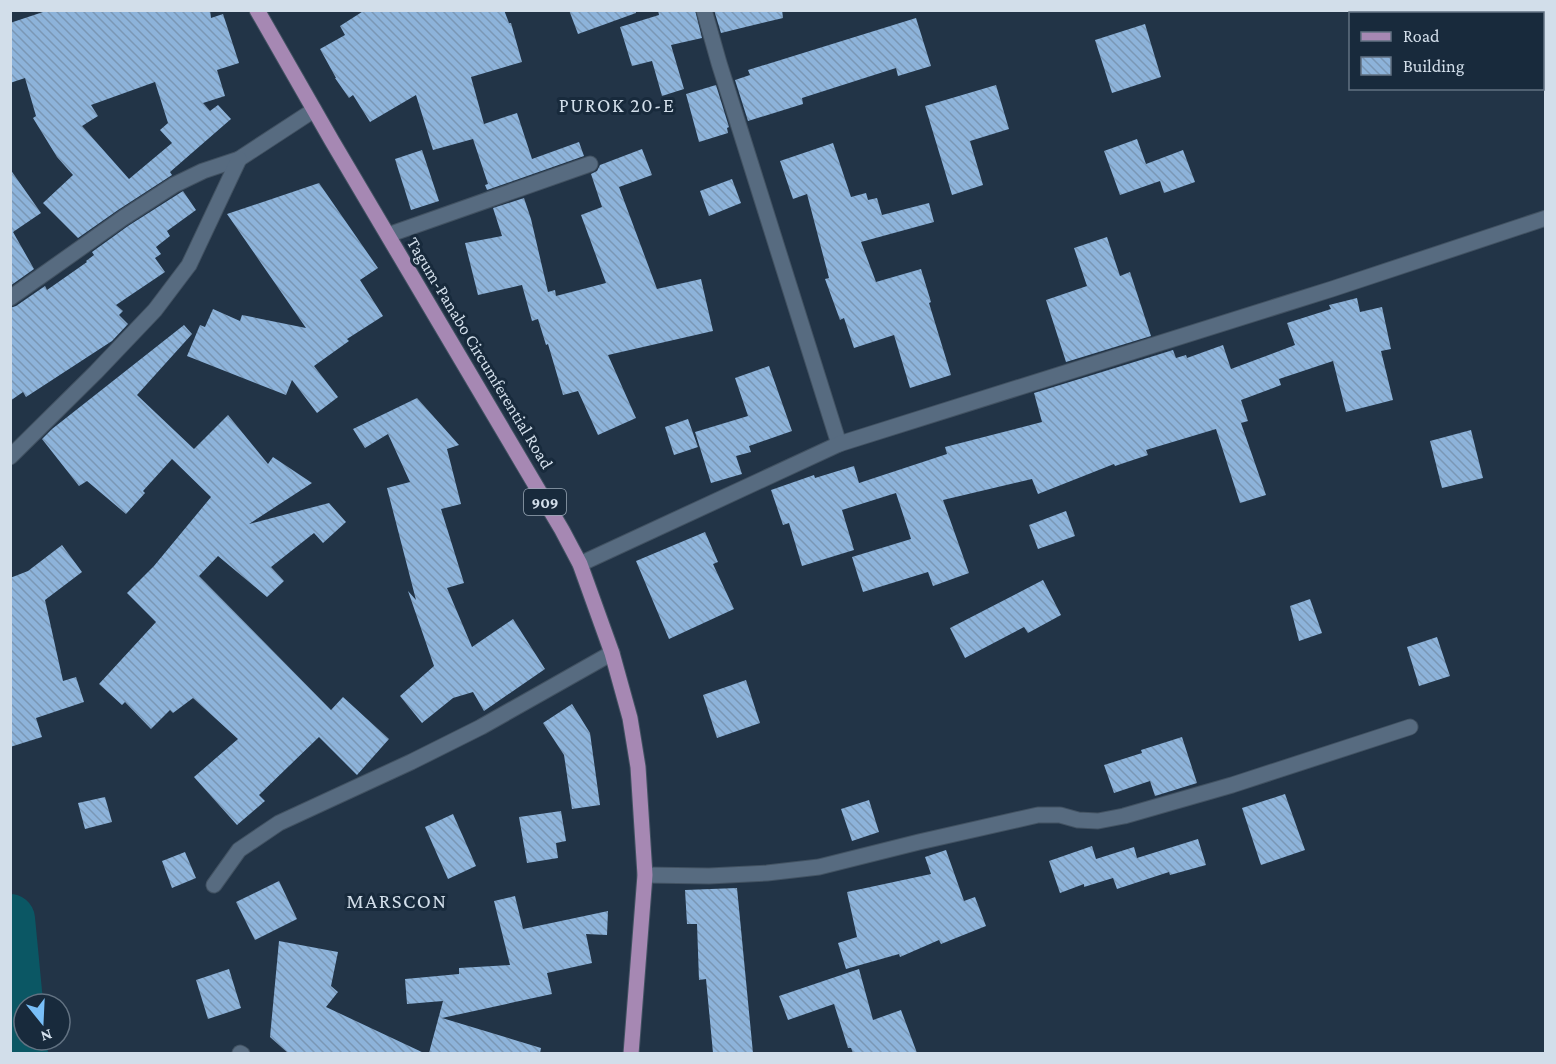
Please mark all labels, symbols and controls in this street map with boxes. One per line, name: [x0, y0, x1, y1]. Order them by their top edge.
legend: [1349, 12, 1544, 90]
text: Road: [1403, 26, 1440, 46]
text: Building: [1403, 56, 1465, 76]
district label: PUROK 20-E: [559, 94, 675, 116]
street label: Tagum-Panabo Circumferential Road: [403, 234, 557, 473]
road number: 909: [524, 489, 566, 515]
district label: MARSCON: [346, 889, 448, 913]
north arrow: [12, 992, 72, 1052]
text: N: [39, 1026, 54, 1046]

